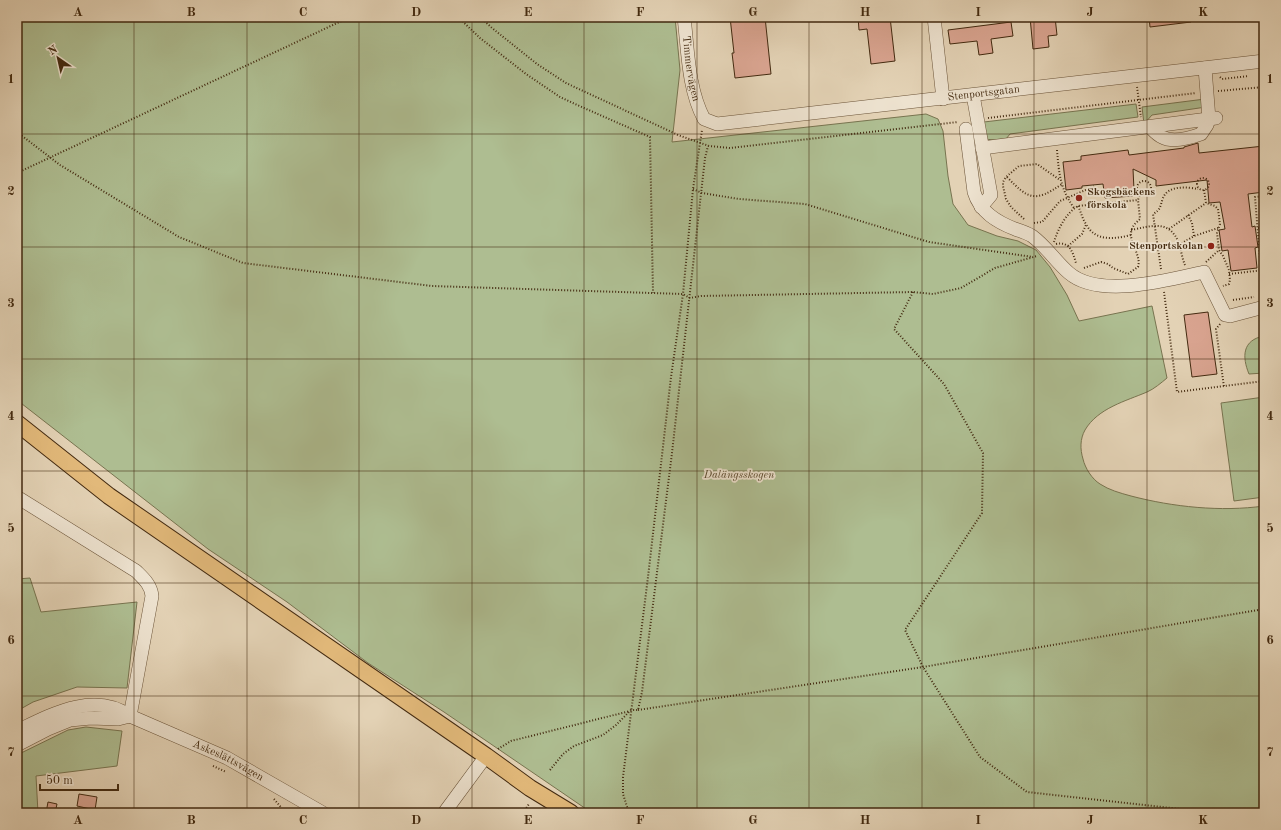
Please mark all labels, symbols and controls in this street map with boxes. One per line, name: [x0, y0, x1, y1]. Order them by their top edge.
text: A: [73, 6, 83, 19]
text: B: [186, 6, 196, 19]
text: C: [299, 6, 307, 19]
text: D: [411, 6, 421, 19]
text: E: [524, 6, 533, 19]
text: F: [636, 6, 645, 19]
text: G: [748, 6, 758, 19]
text: H: [860, 6, 871, 19]
text: I: [975, 6, 981, 19]
text: J: [1086, 6, 1094, 19]
text: K: [1198, 6, 1208, 19]
street label: Timmervägen: [680, 35, 702, 103]
north arrow: [38, 38, 78, 78]
text: N: [47, 44, 60, 58]
text: 1: [7, 73, 15, 86]
text: 1: [1266, 73, 1274, 86]
street label: Stenportsgatan: [947, 84, 1020, 103]
text: 2: [7, 185, 15, 198]
text: 2: [1266, 185, 1274, 198]
place label: Skogsbäckens förskola: [1087, 187, 1155, 211]
marker: Skogsbäckens förskola: [1074, 193, 1084, 203]
place label: Stenportskolan: [1129, 241, 1203, 252]
marker: Stenportskolan: [1206, 241, 1216, 251]
text: 3: [7, 297, 15, 310]
text: 3: [1266, 297, 1274, 310]
text: 4: [7, 410, 15, 423]
text: 4: [1266, 410, 1274, 423]
park label: Dalängsskogen: [703, 470, 775, 481]
text: 5: [7, 522, 15, 535]
text: 5: [1266, 522, 1274, 535]
text: 6: [7, 634, 15, 647]
text: 6: [1266, 634, 1274, 647]
street label: Askeslättsvägen: [191, 738, 265, 783]
text: 7: [7, 746, 15, 759]
text: 7: [1266, 746, 1274, 759]
scale bar: [40, 766, 118, 792]
text: 50 m: [46, 774, 73, 787]
text: A: [73, 814, 83, 827]
text: B: [186, 814, 196, 827]
text: C: [299, 814, 307, 827]
text: D: [411, 814, 421, 827]
text: E: [524, 814, 533, 827]
text: F: [636, 814, 645, 827]
text: G: [748, 814, 758, 827]
text: H: [860, 814, 871, 827]
text: I: [975, 814, 981, 827]
text: J: [1086, 814, 1094, 827]
text: K: [1198, 814, 1208, 827]

